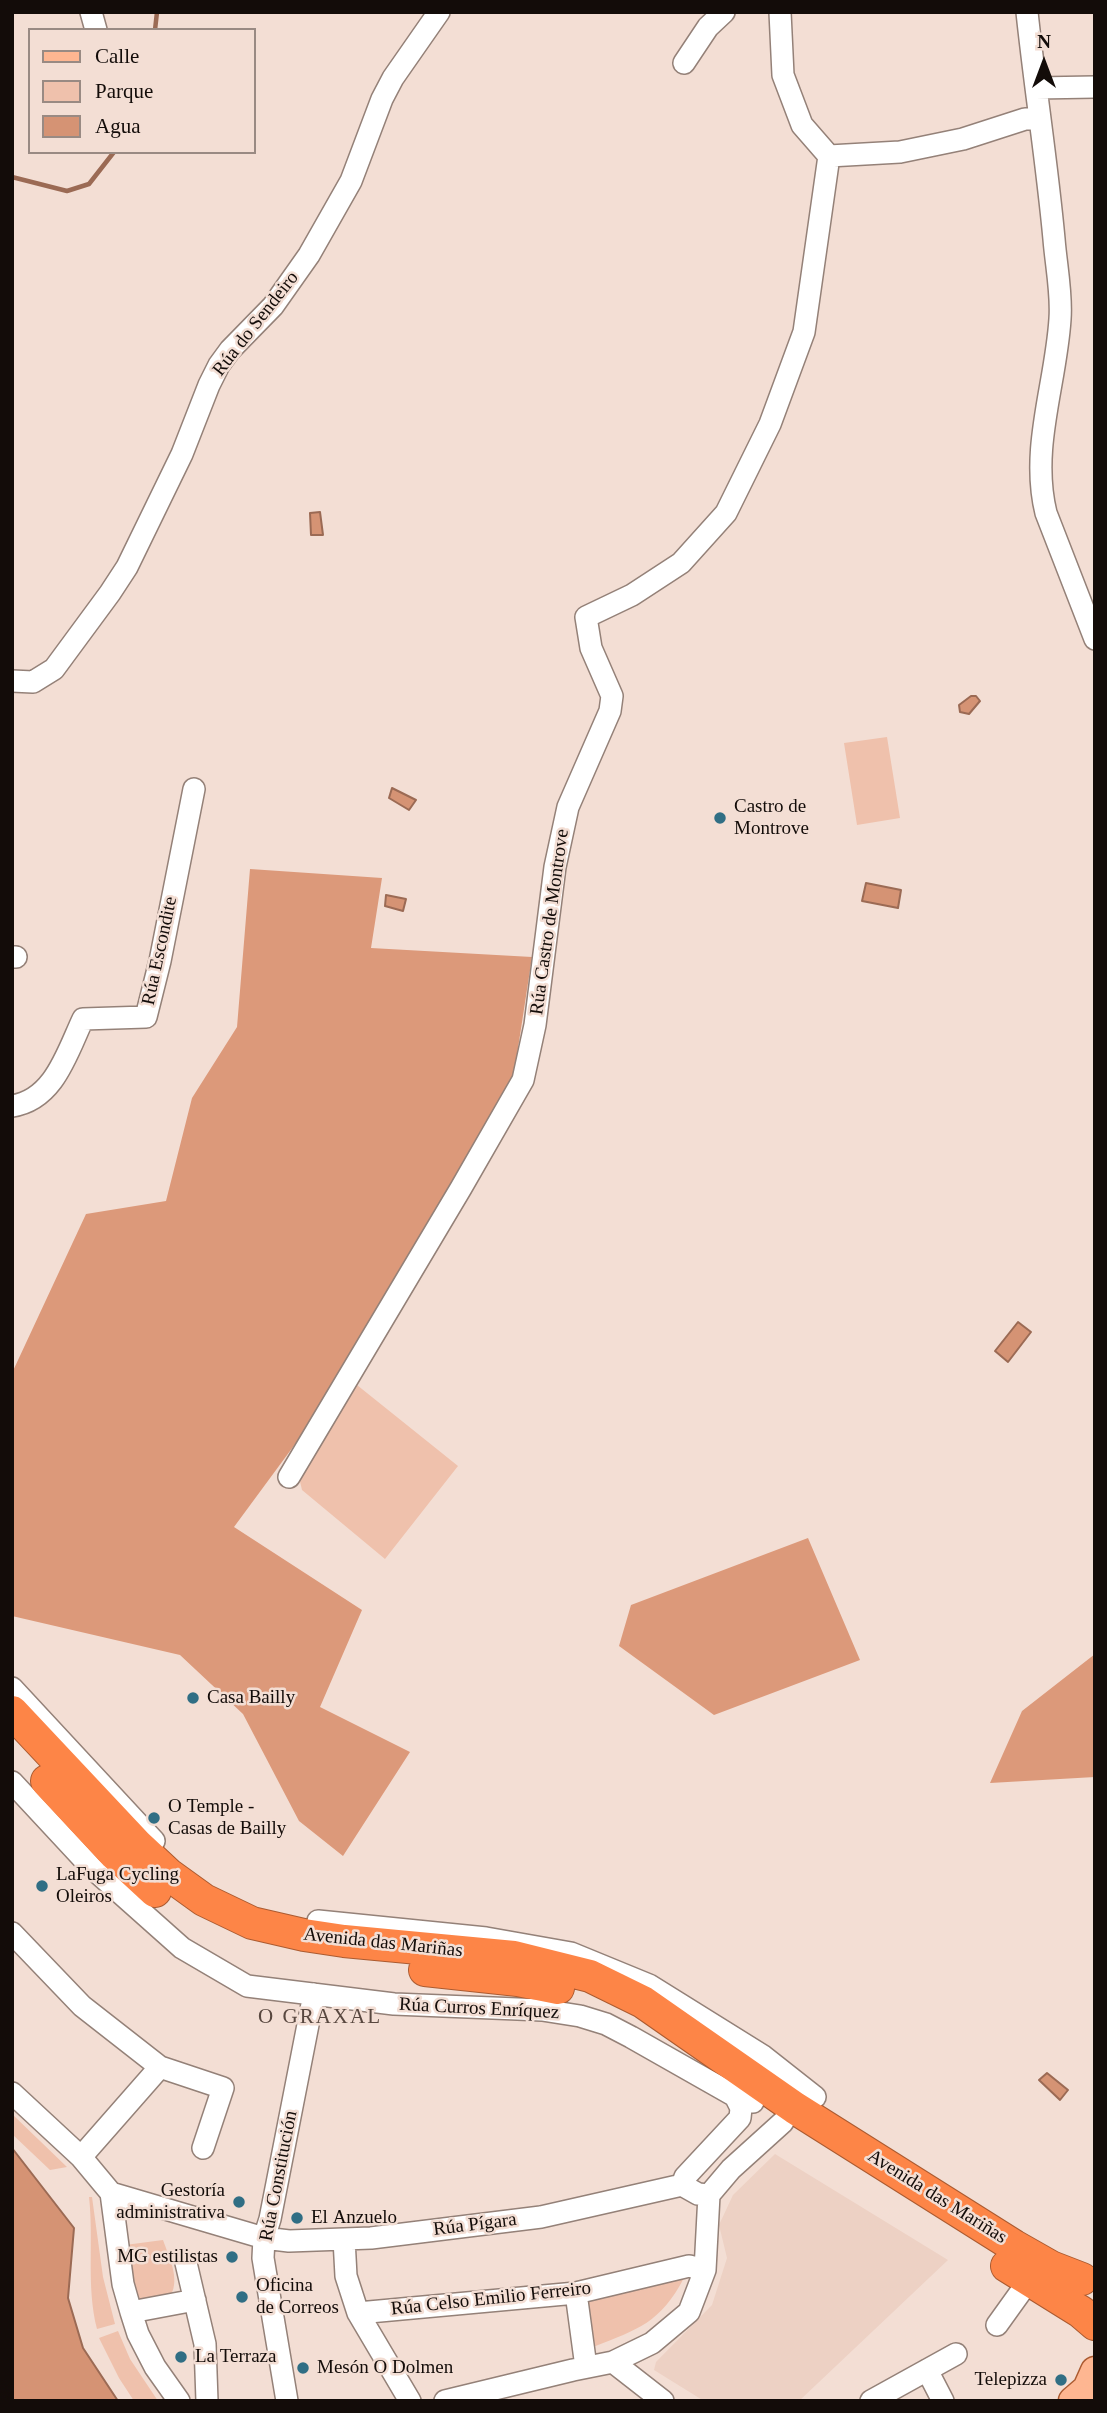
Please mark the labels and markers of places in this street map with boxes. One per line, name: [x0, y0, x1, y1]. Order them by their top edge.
place label: Castro de Montrove: [734, 796, 809, 840]
marker: Castro de Montrove: [712, 810, 728, 826]
place label: Casa Bailly: [207, 1687, 295, 1709]
marker: Casa Bailly: [185, 1690, 201, 1706]
place label: O Temple - Casas de Bailly: [168, 1796, 286, 1840]
marker: O Temple - Casas de Bailly: [146, 1810, 162, 1826]
place label: LaFuga Cycling Oleiros: [56, 1864, 179, 1908]
marker: LaFuga Cycling Oleiros: [34, 1878, 50, 1894]
place label: Gestoría administrativa: [116, 2180, 225, 2224]
marker: Gestoría administrativa: [231, 2194, 247, 2210]
place label: El Anzuelo: [311, 2207, 397, 2229]
marker: El Anzuelo: [289, 2210, 305, 2226]
place label: MG estilistas: [117, 2246, 218, 2268]
marker: MG estilistas: [224, 2249, 240, 2265]
place label: Oficina de Correos: [256, 2275, 339, 2319]
marker: Oficina de Correos: [234, 2289, 250, 2305]
place label: La Terraza: [195, 2346, 276, 2368]
marker: La Terraza: [173, 2349, 189, 2365]
place label: Mesón O Dolmen: [317, 2357, 453, 2379]
marker: Mesón O Dolmen: [295, 2360, 311, 2376]
place label: Telepizza: [974, 2369, 1047, 2391]
marker: Telepizza: [1053, 2372, 1069, 2388]

